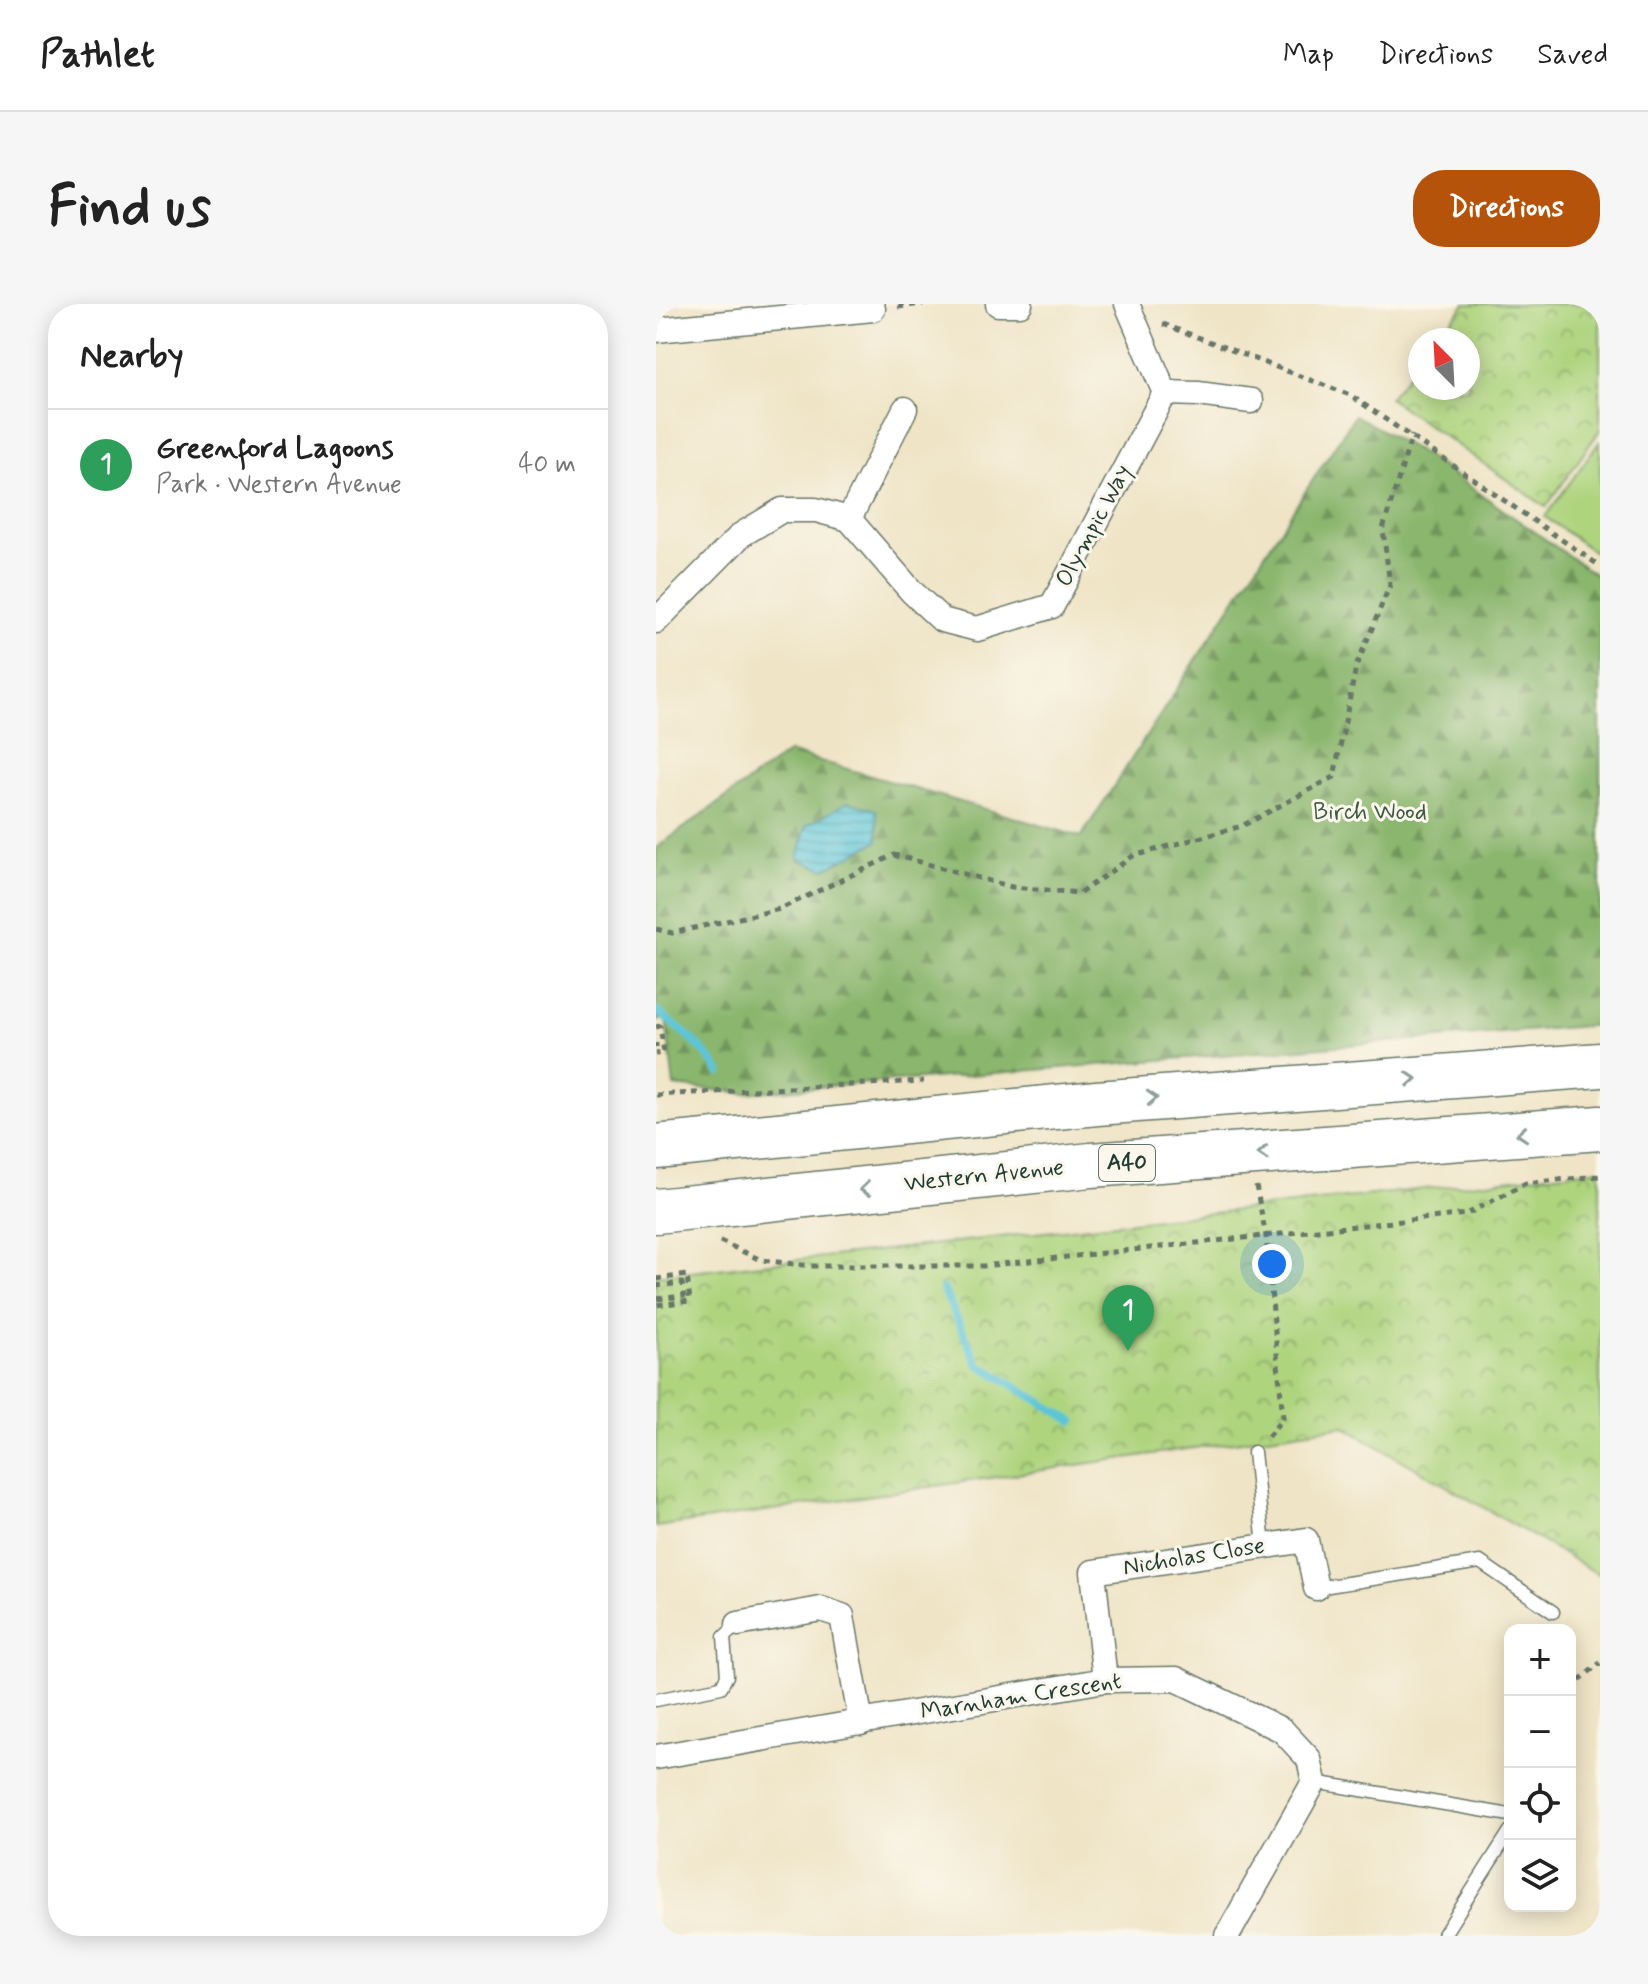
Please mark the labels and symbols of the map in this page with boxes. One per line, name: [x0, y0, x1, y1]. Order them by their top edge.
north arrow: [1408, 328, 1480, 400]
street label: Olympic Way: [1049, 459, 1139, 593]
park label: Birch Wood: [1313, 797, 1427, 828]
one-way arrow: [1405, 1071, 1418, 1088]
one-way arrow: [1146, 1090, 1159, 1107]
one-way arrow: [1515, 1125, 1528, 1142]
one-way arrow: [1256, 1144, 1269, 1161]
road number: A40: [1099, 1145, 1155, 1181]
street label: Western Avenue: [902, 1152, 1066, 1200]
one-way arrow: [858, 1180, 871, 1197]
your location: [1252, 1244, 1292, 1284]
pin: 1: [1102, 1285, 1154, 1351]
street label: Nicholas Close: [1121, 1530, 1267, 1584]
street label: Marnham Crescent: [918, 1666, 1124, 1728]

